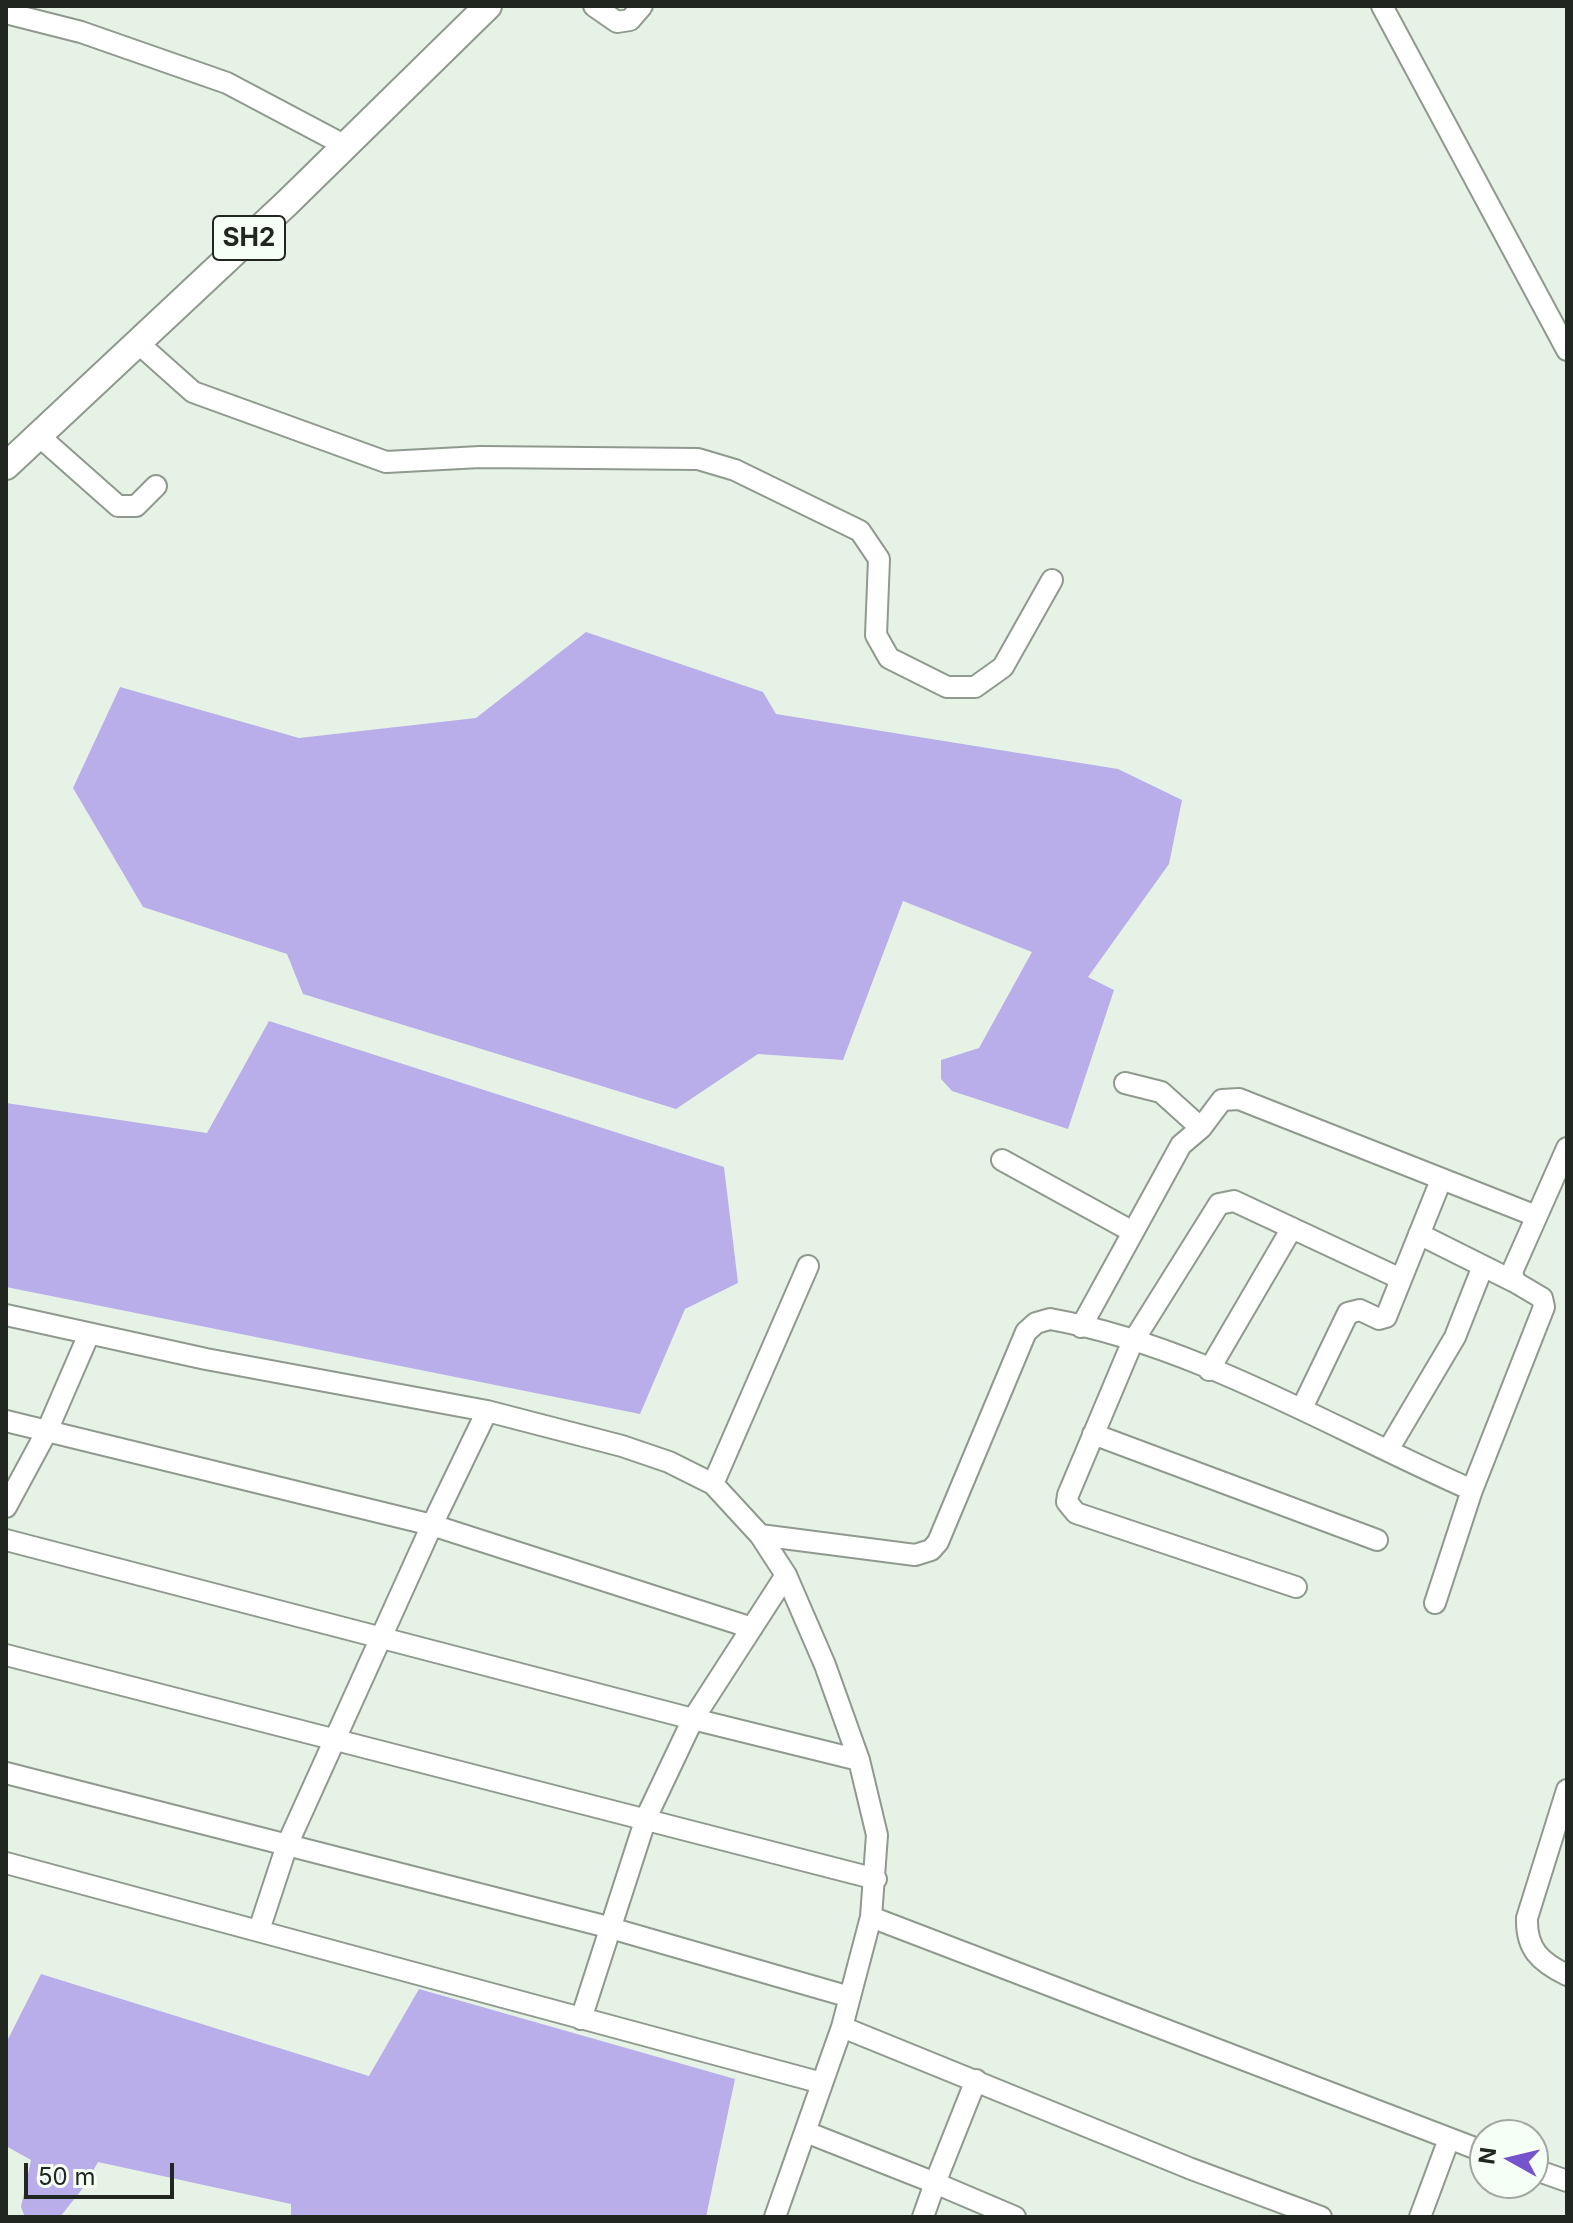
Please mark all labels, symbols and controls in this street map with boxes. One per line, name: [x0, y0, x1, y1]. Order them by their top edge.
road number: SH2: [213, 216, 285, 260]
north arrow: [1469, 2119, 1549, 2199]
text: N: [1473, 2146, 1501, 2166]
scale bar: [28, 2147, 178, 2197]
text: 50 m: [38, 2162, 96, 2191]

